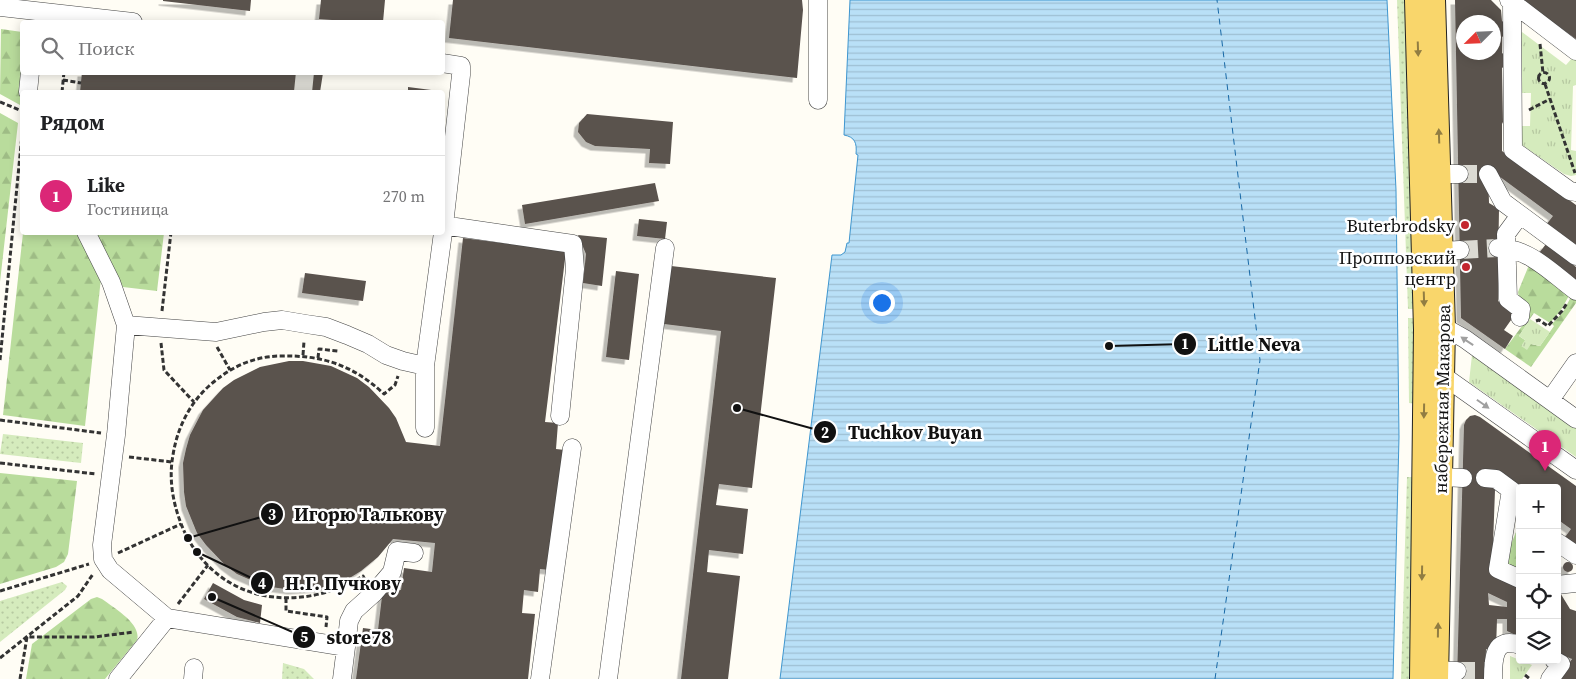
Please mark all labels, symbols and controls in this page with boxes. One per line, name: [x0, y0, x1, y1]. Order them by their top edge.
north arrow: [1456, 15, 1501, 60]
search box: [20, 20, 445, 75]
icon: search: [38, 34, 66, 62]
text: Поиск: [78, 35, 135, 61]
one-way arrow: [1414, 41, 1422, 57]
text: Рядом: [40, 108, 105, 137]
one-way arrow: [1434, 128, 1442, 144]
text: Like: [87, 172, 125, 198]
text: 1: [52, 185, 60, 207]
text: 270 m: [383, 185, 425, 207]
text: Гостиница: [87, 198, 169, 220]
place label: Buterbrodsky: [1346, 213, 1456, 238]
marker: Buterbrodsky: [1459, 219, 1471, 231]
place label: Пропповский центр: [1339, 245, 1456, 291]
marker: Пропповский центр: [1460, 261, 1472, 273]
your location: [869, 290, 895, 316]
one-way arrow: [1421, 291, 1429, 307]
street label: набережная Макарова: [1428, 303, 1456, 494]
callout: Little Neva: [1172, 327, 1310, 361]
text: Little Neva: [1207, 331, 1302, 357]
text: 1: [1181, 333, 1189, 354]
one-way arrow: [1460, 337, 1474, 346]
one-way arrow: [1476, 399, 1490, 409]
one-way arrow: [1420, 403, 1428, 419]
callout: Tuchkov Buyan: [813, 415, 992, 449]
text: Tuchkov Buyan: [848, 419, 982, 445]
text: 2: [821, 422, 829, 443]
pin: 1: [1529, 430, 1561, 471]
map controls: [1516, 484, 1561, 664]
button: +: [1516, 484, 1561, 529]
callout: Игорю Талькову: [259, 497, 454, 531]
text: Игорю Талькову: [294, 501, 445, 527]
text: 3: [268, 504, 276, 525]
button: −: [1516, 529, 1561, 574]
one-way arrow: [1418, 565, 1426, 581]
callout: Н.Г. Пучкову: [250, 566, 411, 600]
text: Н.Г. Пучкову: [285, 570, 402, 596]
text: 4: [258, 573, 266, 594]
button: locate: [1516, 574, 1561, 619]
button: layers: [1516, 619, 1561, 664]
callout: store78: [291, 620, 401, 654]
one-way arrow: [1434, 622, 1442, 638]
text: store78: [326, 624, 392, 650]
text: 5: [300, 626, 308, 647]

